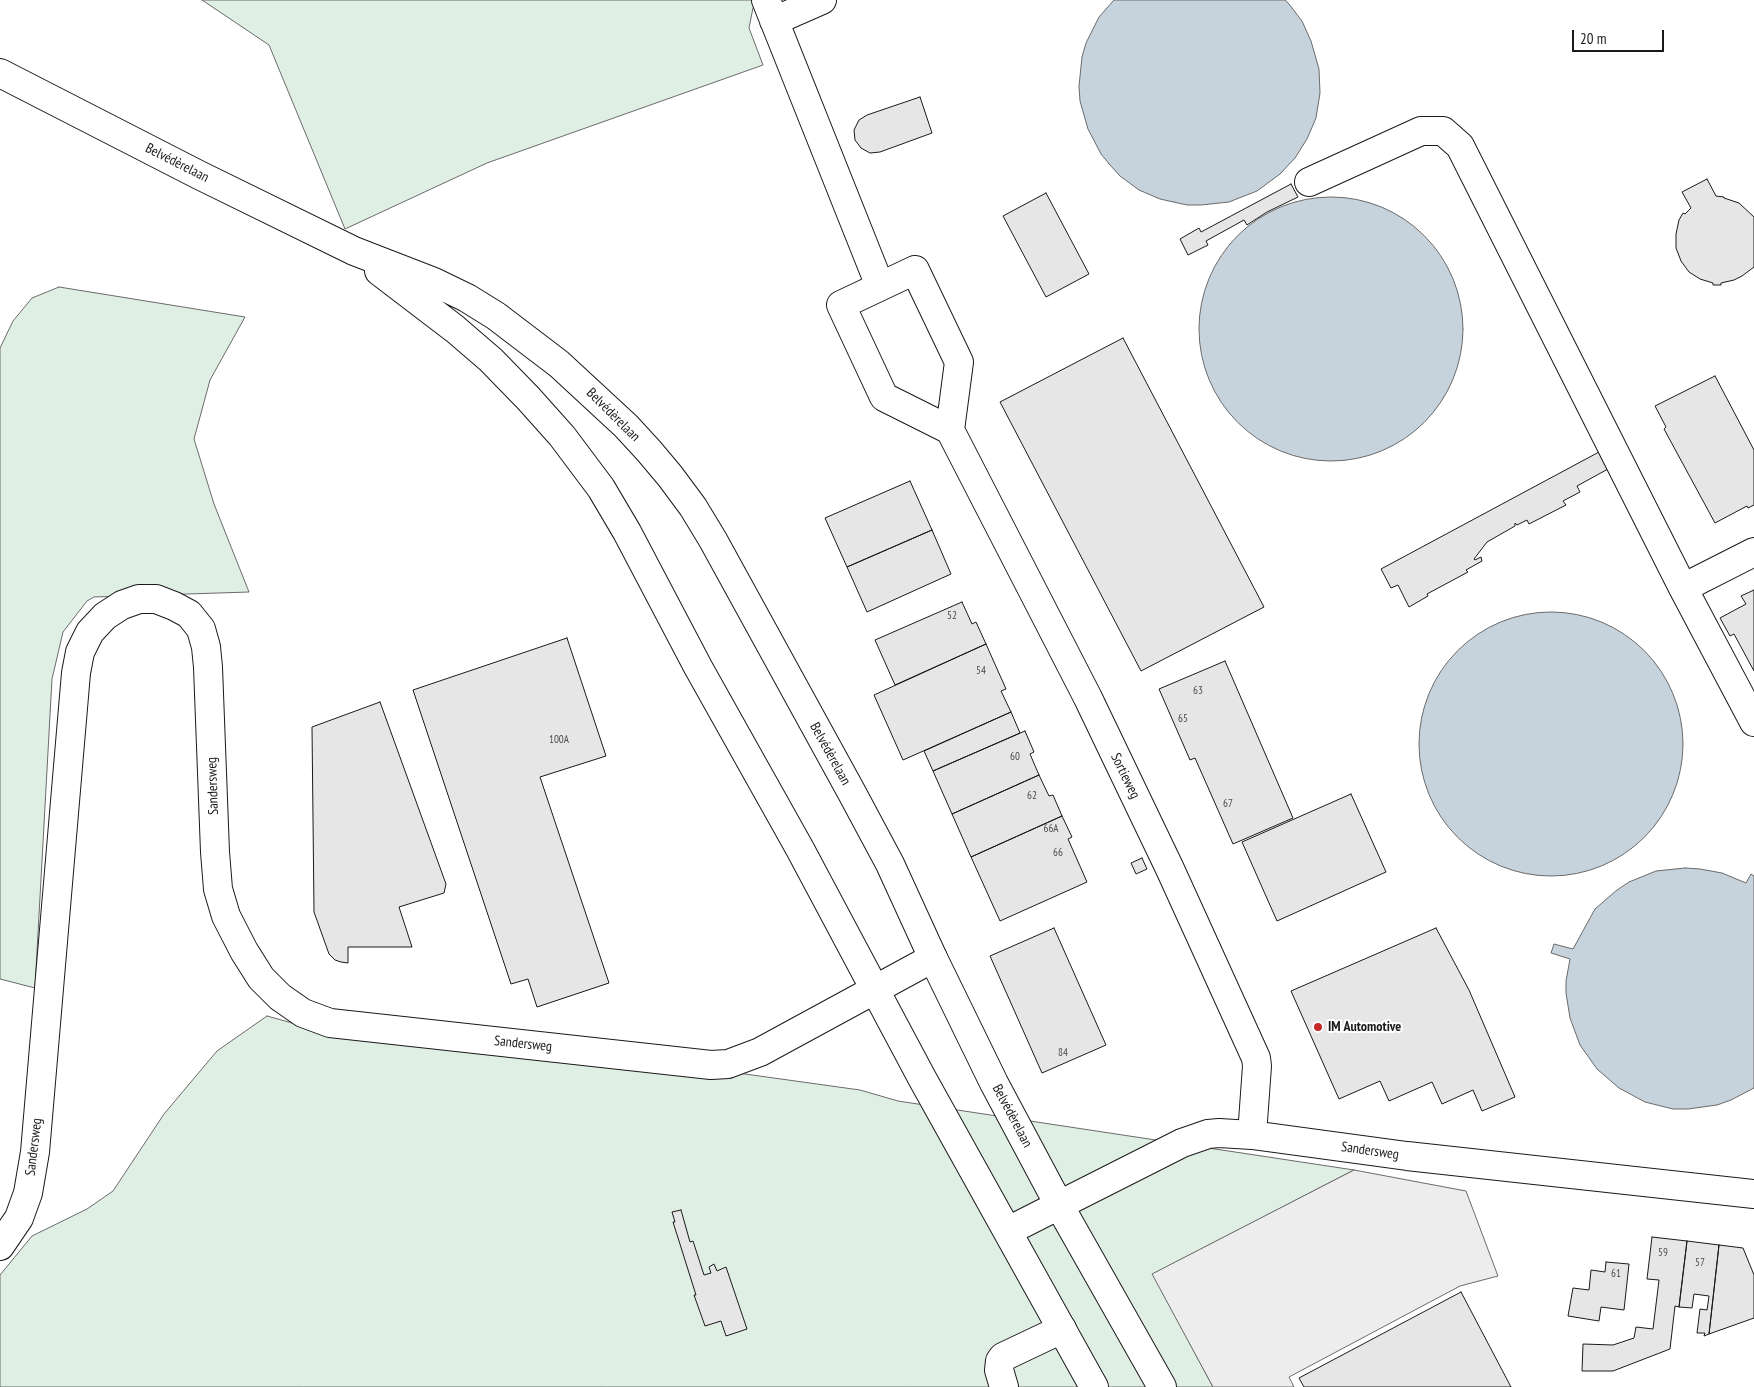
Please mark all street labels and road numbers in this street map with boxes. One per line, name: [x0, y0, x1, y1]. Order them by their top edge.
street label: Belvédèrelaan: [142, 140, 212, 186]
street label: Belvédèrelaan: [583, 385, 643, 445]
street label: Belvédèrelaan: [806, 720, 854, 788]
street label: Sortieweg: [1107, 750, 1143, 802]
street label: Sandersweg: [204, 757, 222, 815]
street label: Sandersweg: [493, 1033, 553, 1055]
street label: Belvédèrelaan: [988, 1082, 1036, 1150]
street label: Sandersweg: [22, 1117, 46, 1177]
street label: Sandersweg: [1340, 1139, 1400, 1163]

